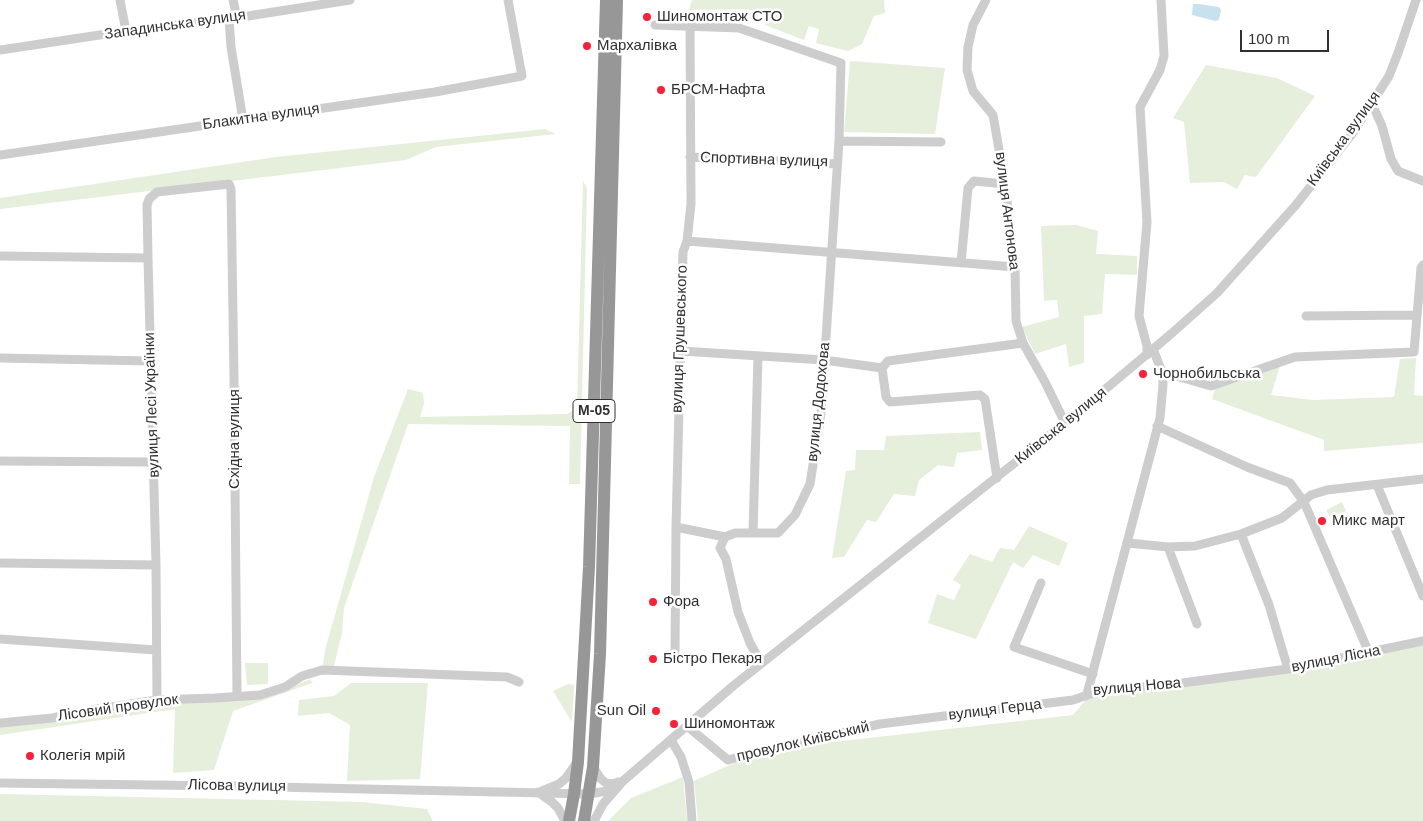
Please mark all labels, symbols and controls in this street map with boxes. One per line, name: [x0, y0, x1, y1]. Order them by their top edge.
street label: Западинська вулиця: [103, 6, 247, 44]
place label: Шиномонтаж СТО: [657, 8, 782, 26]
marker: Шиномонтаж СТО: [641, 11, 653, 23]
scale bar: [1243, 20, 1332, 52]
text: 100 m: [1248, 30, 1290, 47]
place label: Мархалівка: [597, 37, 677, 55]
marker: Мархалівка: [581, 40, 593, 52]
place label: БРСМ-Нафта: [671, 81, 765, 99]
marker: БРСМ-Нафта: [655, 84, 667, 96]
street label: Київська вулиця: [1304, 88, 1384, 190]
street label: Блакитна вулиця: [201, 100, 321, 134]
street label: Спортивна вулиця: [700, 149, 828, 171]
street label: вулиця Антонова: [991, 151, 1023, 271]
street label: вулиця Грушевського: [668, 265, 692, 413]
street label: вулиця Лесі Українки: [140, 332, 164, 478]
street label: вулиця Додохова: [804, 341, 834, 463]
place label: Чорнобильська: [1153, 365, 1260, 383]
marker: Чорнобильська: [1137, 368, 1149, 380]
street label: Київська вулиця: [1012, 384, 1110, 468]
street label: Східна вулиця: [226, 389, 244, 489]
road number: М-05: [573, 400, 615, 422]
place label: Микс март: [1332, 512, 1405, 530]
marker: Микс март: [1316, 515, 1328, 527]
place label: Фора: [663, 593, 699, 611]
marker: Фора: [647, 596, 659, 608]
street label: вулиця Лісна: [1290, 642, 1382, 676]
place label: Бістро Пекаря: [663, 650, 762, 668]
marker: Бістро Пекаря: [647, 653, 659, 665]
street label: вулиця Нова: [1092, 674, 1182, 700]
street label: Лісовий провулок: [57, 691, 179, 725]
street label: вулиця Герца: [947, 695, 1043, 725]
place label: Sun Oil: [597, 702, 646, 720]
marker: Sun Oil: [650, 705, 662, 717]
place label: Шиномонтаж: [684, 715, 775, 733]
marker: Шиномонтаж: [668, 718, 680, 730]
street label: провулок Київський: [735, 718, 871, 766]
place label: Колегія мрій: [40, 747, 125, 765]
marker: Колегія мрій: [24, 750, 36, 762]
street label: Лісова вулиця: [188, 776, 286, 796]

